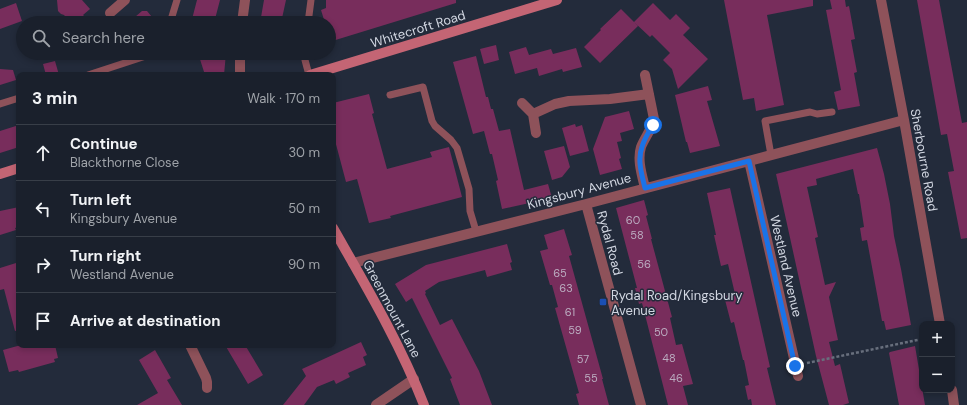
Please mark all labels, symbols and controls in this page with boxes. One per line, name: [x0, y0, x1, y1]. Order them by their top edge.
street label: Whitecroft Road: [368, 6, 468, 52]
search box: [16, 16, 336, 60]
icon: search: [30, 27, 52, 49]
text: Search here: [62, 28, 145, 48]
text: 3 min: [32, 87, 77, 109]
text: Walk · 170 m: [247, 90, 320, 107]
street label: Sherbourne Road: [907, 107, 941, 213]
route start: [644, 116, 662, 134]
text: Continue: [70, 134, 138, 154]
icon: ahead: [32, 142, 54, 164]
text: 30 m: [288, 144, 320, 161]
text: Blackthorne Close: [70, 154, 179, 171]
street label: Kingsbury Avenue: [525, 169, 633, 213]
text: Turn left: [70, 190, 131, 210]
icon: left: [32, 198, 54, 220]
text: 50 m: [288, 200, 320, 217]
street label: Rydal Road: [593, 209, 627, 277]
text: Kingsbury Avenue: [70, 210, 177, 227]
house number: 60: [626, 213, 640, 227]
street label: Westland Avenue: [766, 213, 806, 319]
house number: 58: [630, 228, 644, 242]
text: Turn right: [70, 246, 141, 266]
icon: right: [32, 254, 54, 276]
text: 90 m: [288, 256, 320, 273]
street label: Greenmount Lane: [359, 257, 425, 361]
house number: 56: [637, 257, 651, 271]
text: Westland Avenue: [70, 266, 174, 283]
house number: 65: [553, 266, 567, 280]
house number: 63: [559, 281, 573, 295]
place label: Rydal Road/Kingsbury Avenue: [611, 287, 743, 319]
marker: Rydal Road/Kingsbury Avenue: [598, 297, 608, 307]
house number: 61: [565, 305, 575, 319]
icon: arrive: [32, 310, 54, 332]
text: Arrive at destination: [70, 311, 221, 331]
map controls: [919, 321, 955, 393]
button: +: [919, 321, 955, 357]
house number: 59: [568, 323, 582, 337]
house number: 50: [654, 325, 668, 339]
house number: 48: [662, 351, 676, 365]
house number: 57: [577, 352, 589, 366]
route end: [786, 357, 804, 375]
button: −: [919, 357, 955, 393]
house number: 55: [584, 371, 598, 385]
house number: 46: [669, 371, 683, 385]

